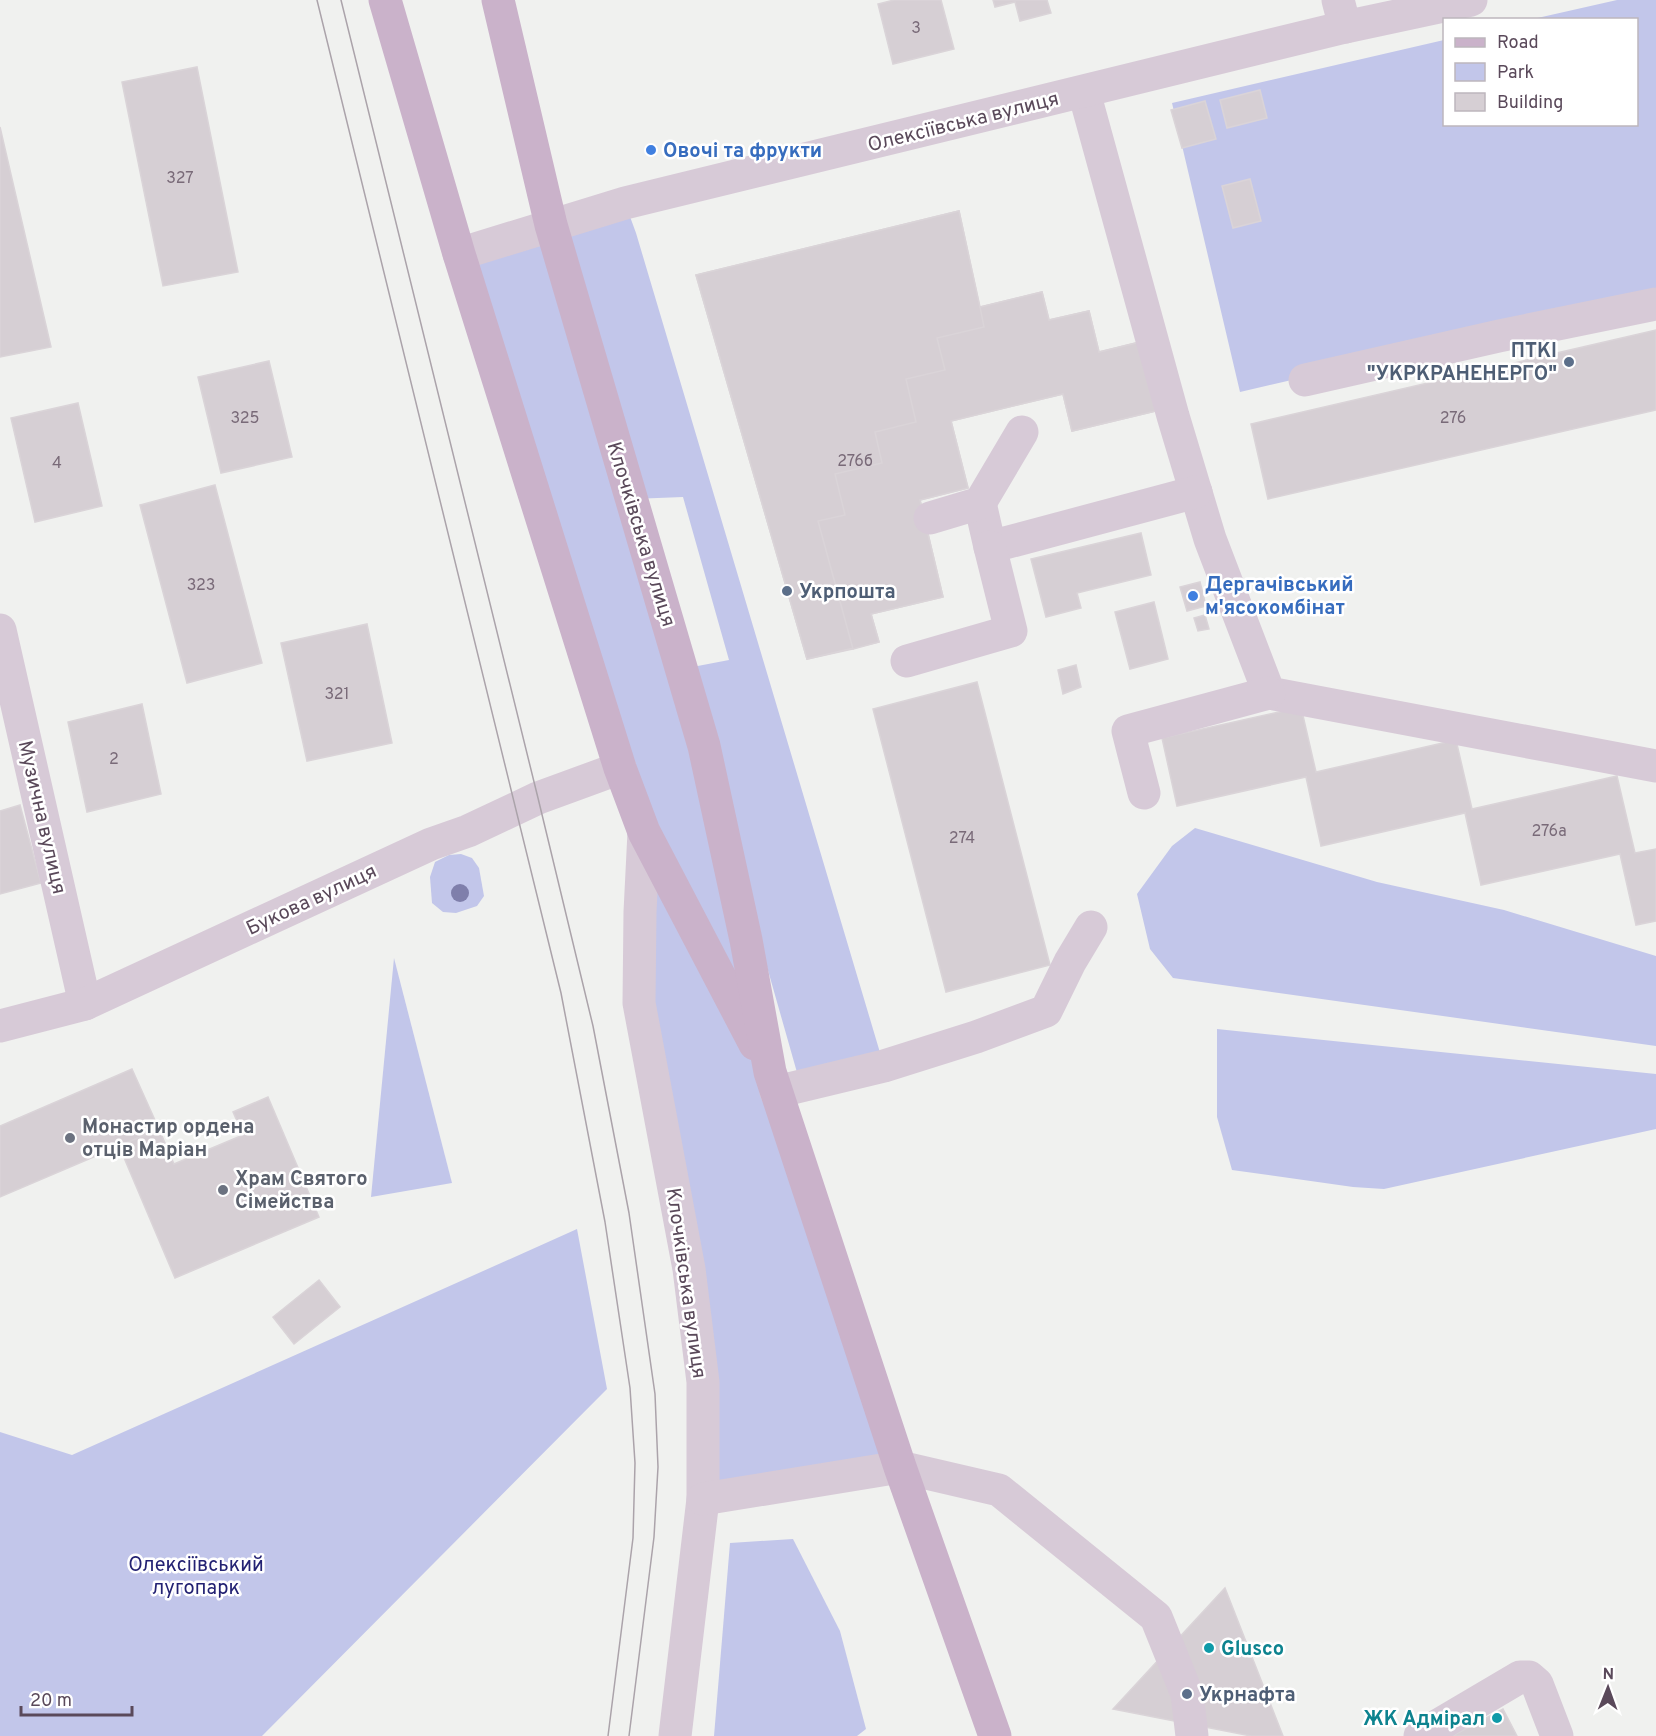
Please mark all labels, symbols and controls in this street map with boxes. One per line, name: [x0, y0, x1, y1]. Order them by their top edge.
legend: [1443, 18, 1638, 126]
house number: 3: [911, 19, 921, 39]
text: Road: [1497, 32, 1539, 55]
text: Park: [1497, 62, 1534, 85]
street label: Олексіївська вулиця: [865, 87, 1062, 159]
text: Building: [1497, 92, 1563, 115]
place label: Овочі та фрукти: [663, 139, 822, 165]
marker: Овочі та фрукти: [644, 143, 658, 157]
house number: 327: [166, 169, 194, 189]
place label: ПТКІ "УКРКРАНЕНЕРГО": [1367, 339, 1557, 388]
marker: ПТКІ "УКРКРАНЕНЕРГО": [1562, 355, 1576, 369]
house number: 325: [230, 409, 260, 429]
house number: 276: [1440, 409, 1466, 429]
street label: Клочківська вулиця: [600, 439, 681, 630]
house number: 276б: [837, 452, 873, 472]
house number: 4: [52, 454, 62, 474]
place label: Дергачівський м'ясокомбінат: [1205, 573, 1354, 622]
house number: 323: [187, 576, 215, 596]
place label: Укрпошта: [799, 580, 896, 606]
marker: Укрпошта: [780, 584, 794, 598]
marker: Дергачівський м'ясокомбінат: [1186, 589, 1200, 603]
house number: 321: [324, 685, 350, 705]
street label: Музична вулиця: [11, 738, 71, 897]
house number: 2: [109, 750, 119, 770]
house number: 276а: [1531, 822, 1567, 842]
house number: 274: [949, 829, 975, 849]
street label: Букова вулиця: [242, 859, 381, 942]
place label: Монастир ордена отців Маріан: [82, 1115, 254, 1164]
marker: Монастир ордена отців Маріан: [63, 1131, 77, 1145]
place label: Храм Святого Сімейства: [235, 1167, 368, 1216]
marker: Храм Святого Сімейства: [216, 1183, 230, 1197]
street label: Клочківська вулиця: [659, 1186, 711, 1380]
park label: Олексіївський лугопарк: [128, 1553, 264, 1602]
place label: Glusco: [1221, 1637, 1284, 1663]
marker: Glusco: [1202, 1641, 1216, 1655]
north arrow: [1578, 1658, 1638, 1718]
text: N: [1602, 1665, 1614, 1685]
scale bar: [21, 1679, 132, 1717]
place label: Укрнафта: [1199, 1683, 1296, 1709]
marker: Укрнафта: [1180, 1687, 1194, 1701]
text: 20 m: [30, 1690, 72, 1713]
place label: ЖК Адмірал: [1363, 1707, 1485, 1733]
marker: ЖК Адмірал: [1490, 1711, 1504, 1725]

